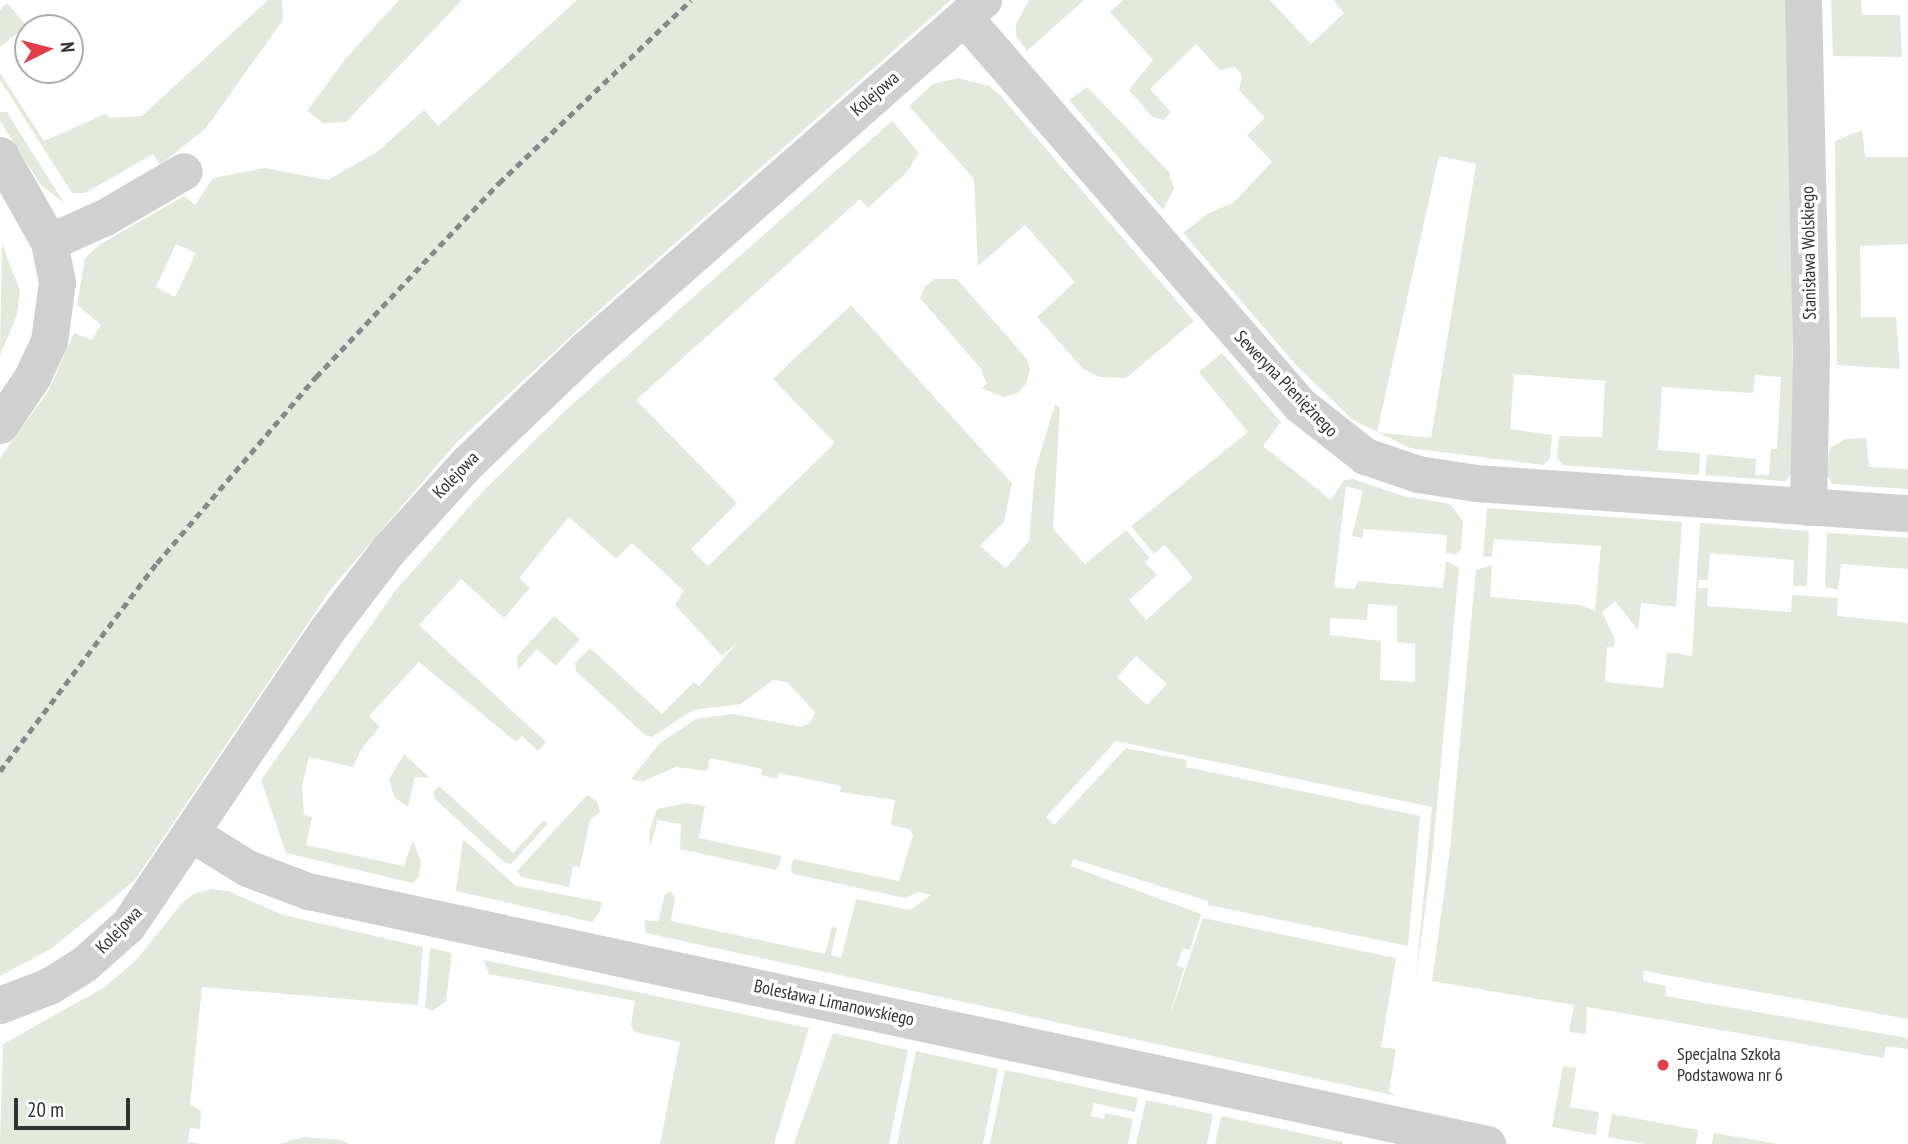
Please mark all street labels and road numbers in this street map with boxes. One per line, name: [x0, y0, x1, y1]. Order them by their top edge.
street label: Kolejowa: [846, 67, 904, 121]
street label: Stanisława Wolskiego: [1797, 186, 1821, 320]
street label: Seweryna Pieniężnego: [1230, 326, 1342, 442]
street label: Kolejowa: [428, 447, 484, 503]
street label: Kolejowa: [91, 902, 147, 958]
street label: Bolesława Limanowskiego: [752, 975, 916, 1031]

